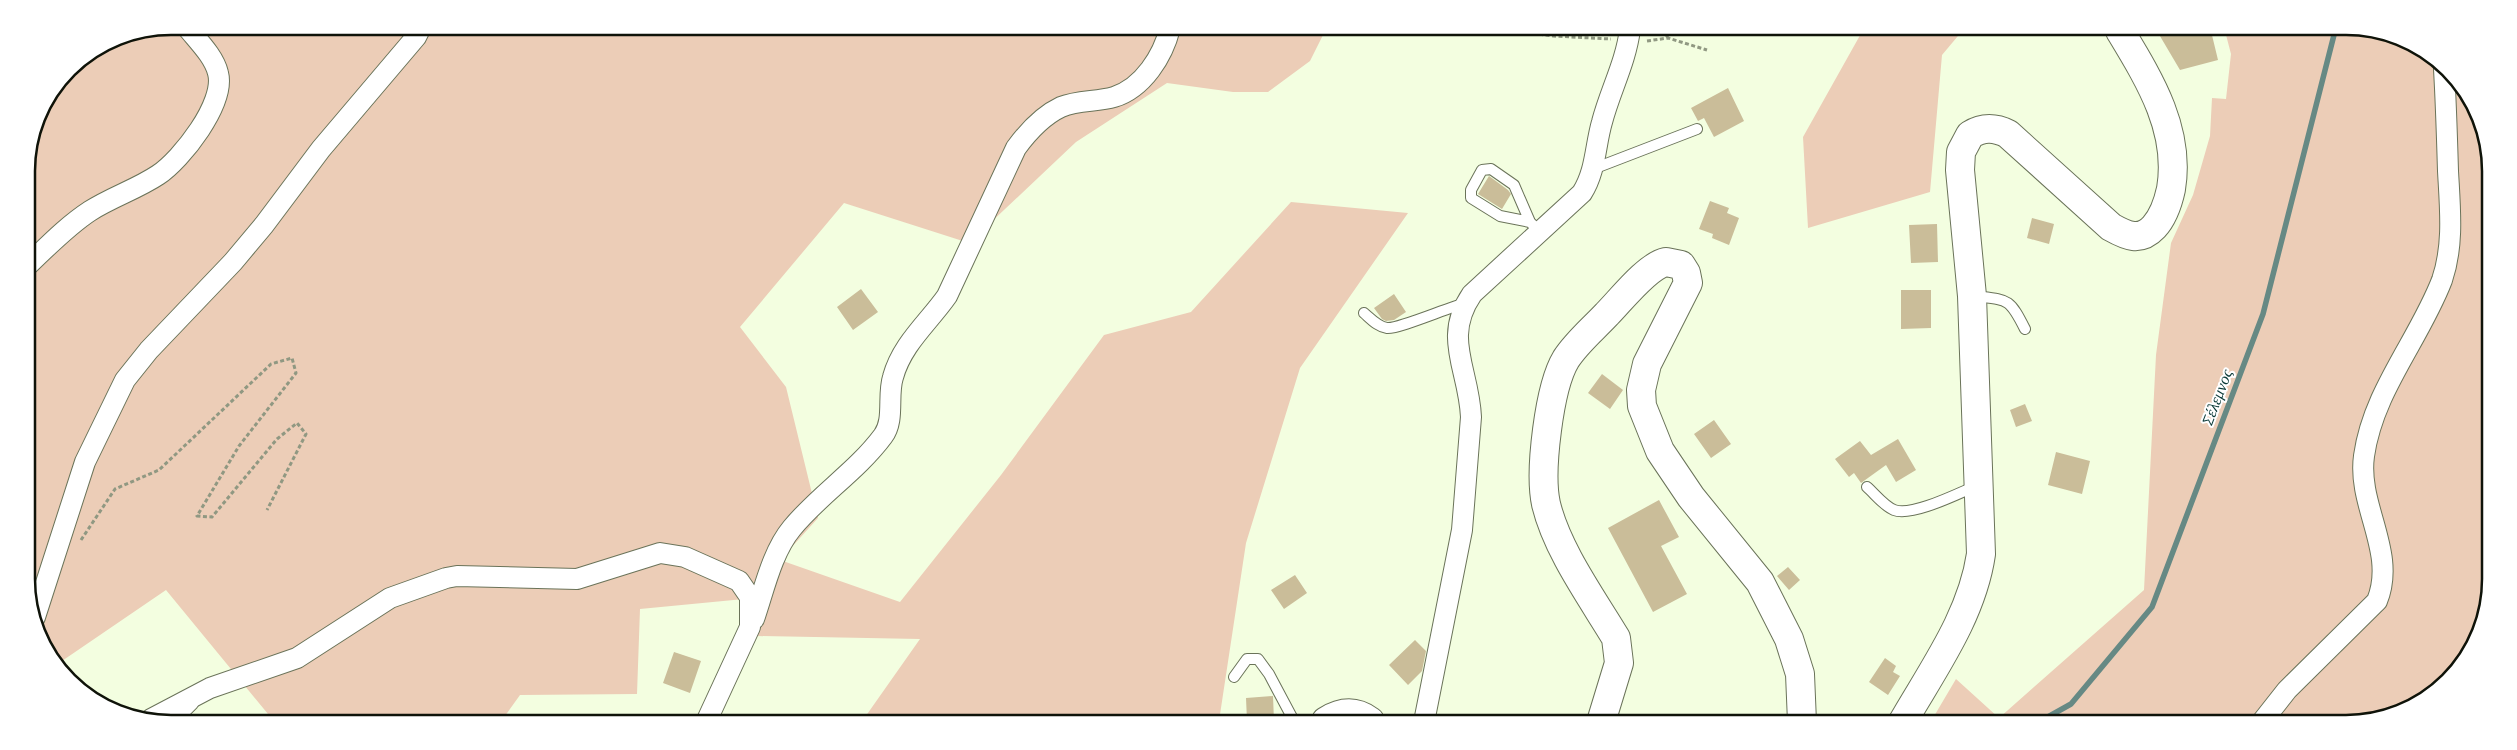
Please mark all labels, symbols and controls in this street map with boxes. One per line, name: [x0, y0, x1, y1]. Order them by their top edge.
water label: Σέλεμνος: [2198, 366, 2236, 427]

